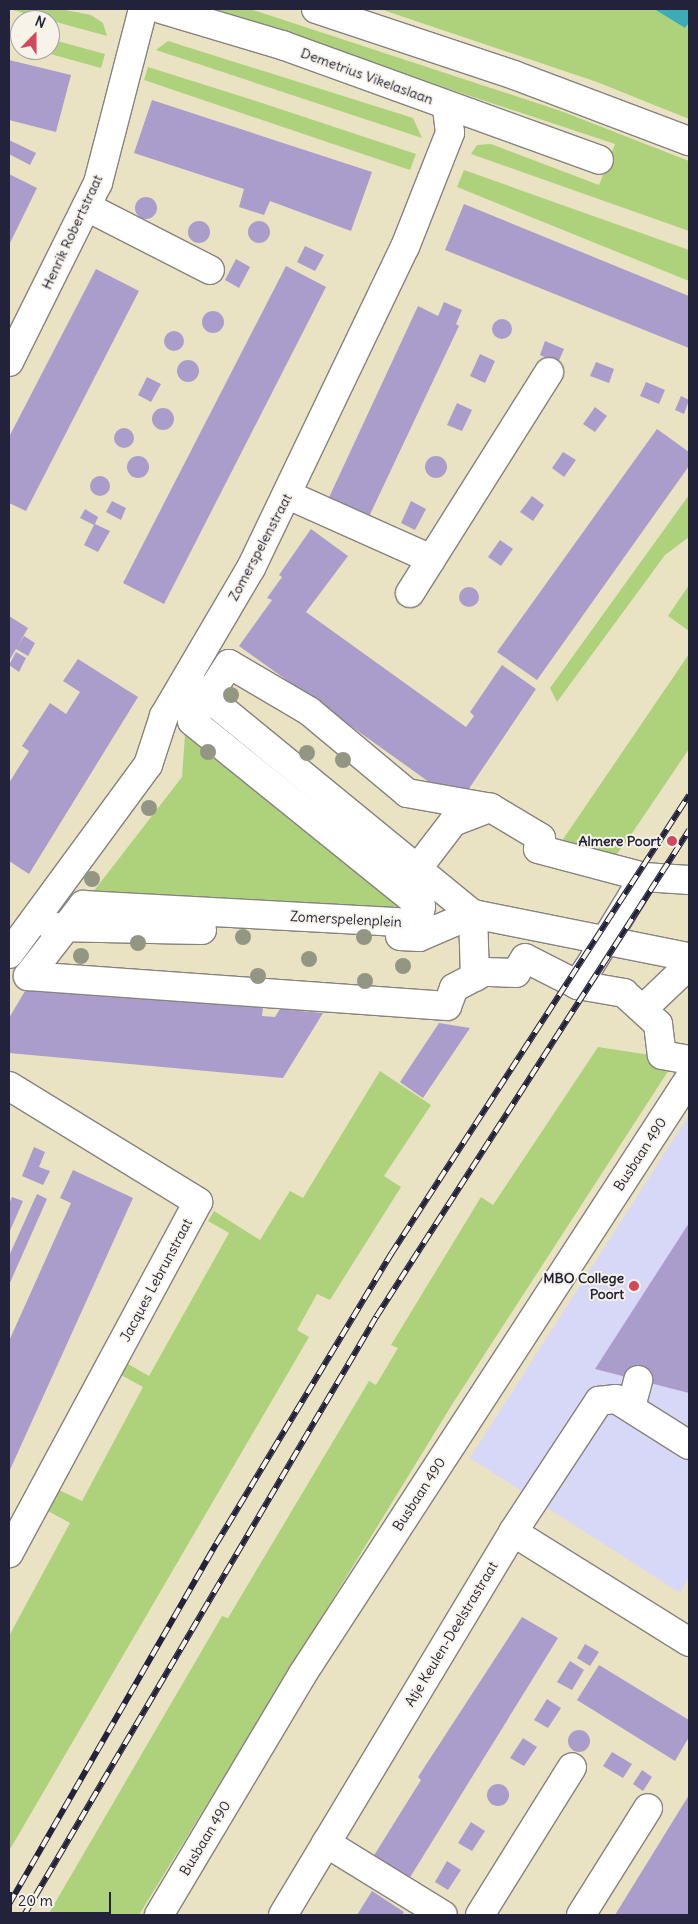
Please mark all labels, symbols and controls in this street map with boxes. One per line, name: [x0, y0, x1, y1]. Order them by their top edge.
north arrow: [10, 10, 60, 60]
text: N: [32, 12, 48, 32]
street label: Demetrius Vikelaslaan: [298, 44, 436, 108]
street label: Henrik Robertstraat: [38, 172, 106, 292]
street label: Zomerspelenstraat: [225, 491, 295, 603]
place label: Almere Poort: [579, 833, 661, 849]
marker: Almere Poort: [665, 834, 679, 848]
street label: Zomerspelenplein: [290, 908, 402, 930]
street label: Busbaan 490: [610, 1114, 670, 1194]
street label: Jacques Lebrunstraat: [116, 1216, 196, 1344]
place label: MBO College Poort: [543, 1270, 624, 1302]
marker: MBO College Poort: [628, 1280, 640, 1292]
street label: Busbaan 490: [389, 1454, 449, 1534]
street label: Atje Keulen-Deelstrastraat: [401, 1558, 501, 1710]
street label: Busbaan 490: [176, 1798, 234, 1878]
scale bar: [12, 1882, 114, 1914]
text: 20 m: [18, 1891, 53, 1910]

